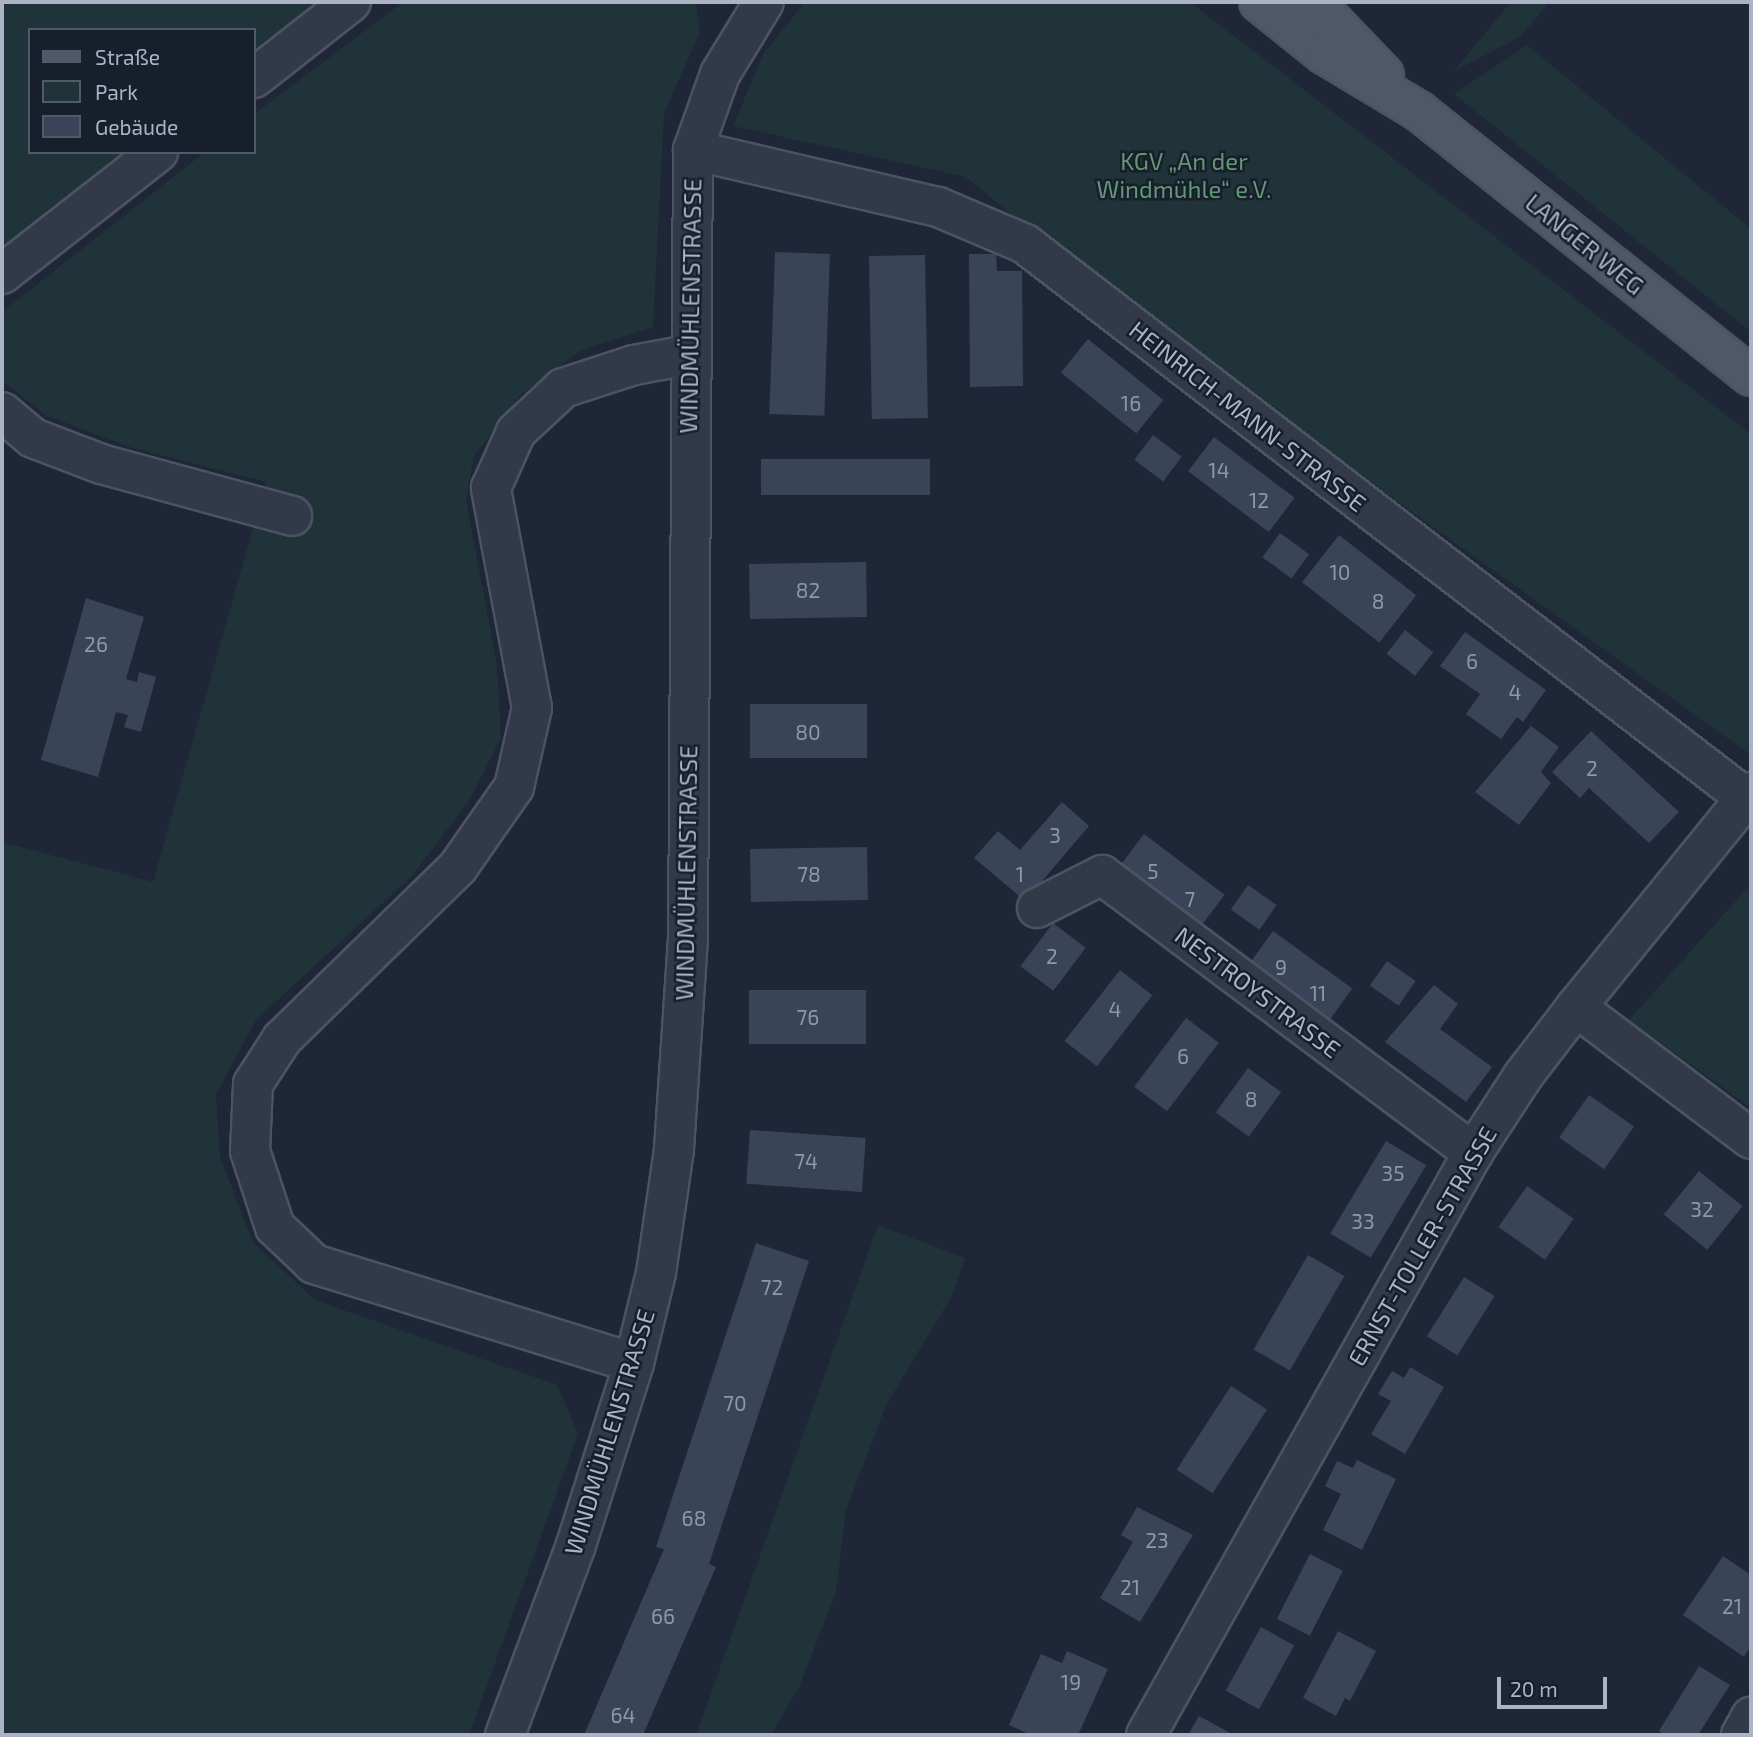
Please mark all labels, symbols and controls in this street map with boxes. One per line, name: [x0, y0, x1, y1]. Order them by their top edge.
legend: [28, 28, 256, 154]
text: Straße: [95, 44, 160, 69]
text: Park: [95, 79, 138, 104]
text: Gebäude: [95, 114, 178, 139]
park label: KGV „An der Windmühle“ e.V.: [1096, 147, 1272, 203]
street label: WINDMÜHLENSTRASSE: [673, 178, 707, 434]
street label: LANGER WEG: [1520, 187, 1650, 301]
street label: HEINRICH-MANN-STRASSE: [1124, 315, 1372, 517]
house number: 16: [1121, 390, 1141, 416]
house number: 14: [1208, 457, 1230, 483]
house number: 12: [1249, 487, 1269, 513]
house number: 10: [1329, 559, 1351, 585]
house number: 82: [796, 577, 820, 603]
house number: 8: [1372, 588, 1384, 614]
house number: 26: [84, 631, 108, 657]
house number: 6: [1466, 648, 1478, 674]
house number: 4: [1509, 679, 1521, 705]
house number: 80: [795, 719, 821, 745]
street label: WINDMÜHLENSTRASSE: [669, 745, 703, 1001]
house number: 2: [1586, 755, 1598, 781]
house number: 3: [1049, 822, 1061, 848]
house number: 5: [1147, 858, 1159, 884]
house number: 78: [797, 861, 821, 887]
house number: 1: [1016, 861, 1024, 887]
house number: 7: [1185, 886, 1195, 912]
street label: NESTROYSTRASSE: [1170, 921, 1346, 1063]
house number: 2: [1046, 943, 1058, 969]
house number: 9: [1275, 954, 1287, 980]
house number: 11: [1310, 980, 1326, 1006]
house number: 4: [1109, 996, 1121, 1022]
house number: 76: [797, 1004, 819, 1030]
house number: 6: [1177, 1043, 1189, 1069]
house number: 8: [1245, 1086, 1257, 1112]
street label: ERNST-TOLLER-STRASSE: [1342, 1121, 1502, 1371]
house number: 74: [794, 1148, 818, 1174]
house number: 35: [1382, 1160, 1404, 1186]
house number: 32: [1690, 1196, 1714, 1222]
house number: 33: [1351, 1208, 1375, 1234]
house number: 72: [761, 1274, 783, 1300]
street label: WINDMÜHLENSTRASSE: [558, 1306, 660, 1558]
house number: 70: [723, 1390, 747, 1416]
house number: 68: [682, 1505, 706, 1531]
house number: 23: [1145, 1527, 1169, 1553]
house number: 21: [1120, 1574, 1140, 1600]
house number: 21: [1722, 1593, 1742, 1619]
house number: 66: [651, 1603, 675, 1629]
scale bar: [1501, 1664, 1611, 1708]
house number: 19: [1061, 1669, 1081, 1695]
text: 20 m: [1510, 1676, 1558, 1701]
house number: 64: [611, 1702, 635, 1728]

